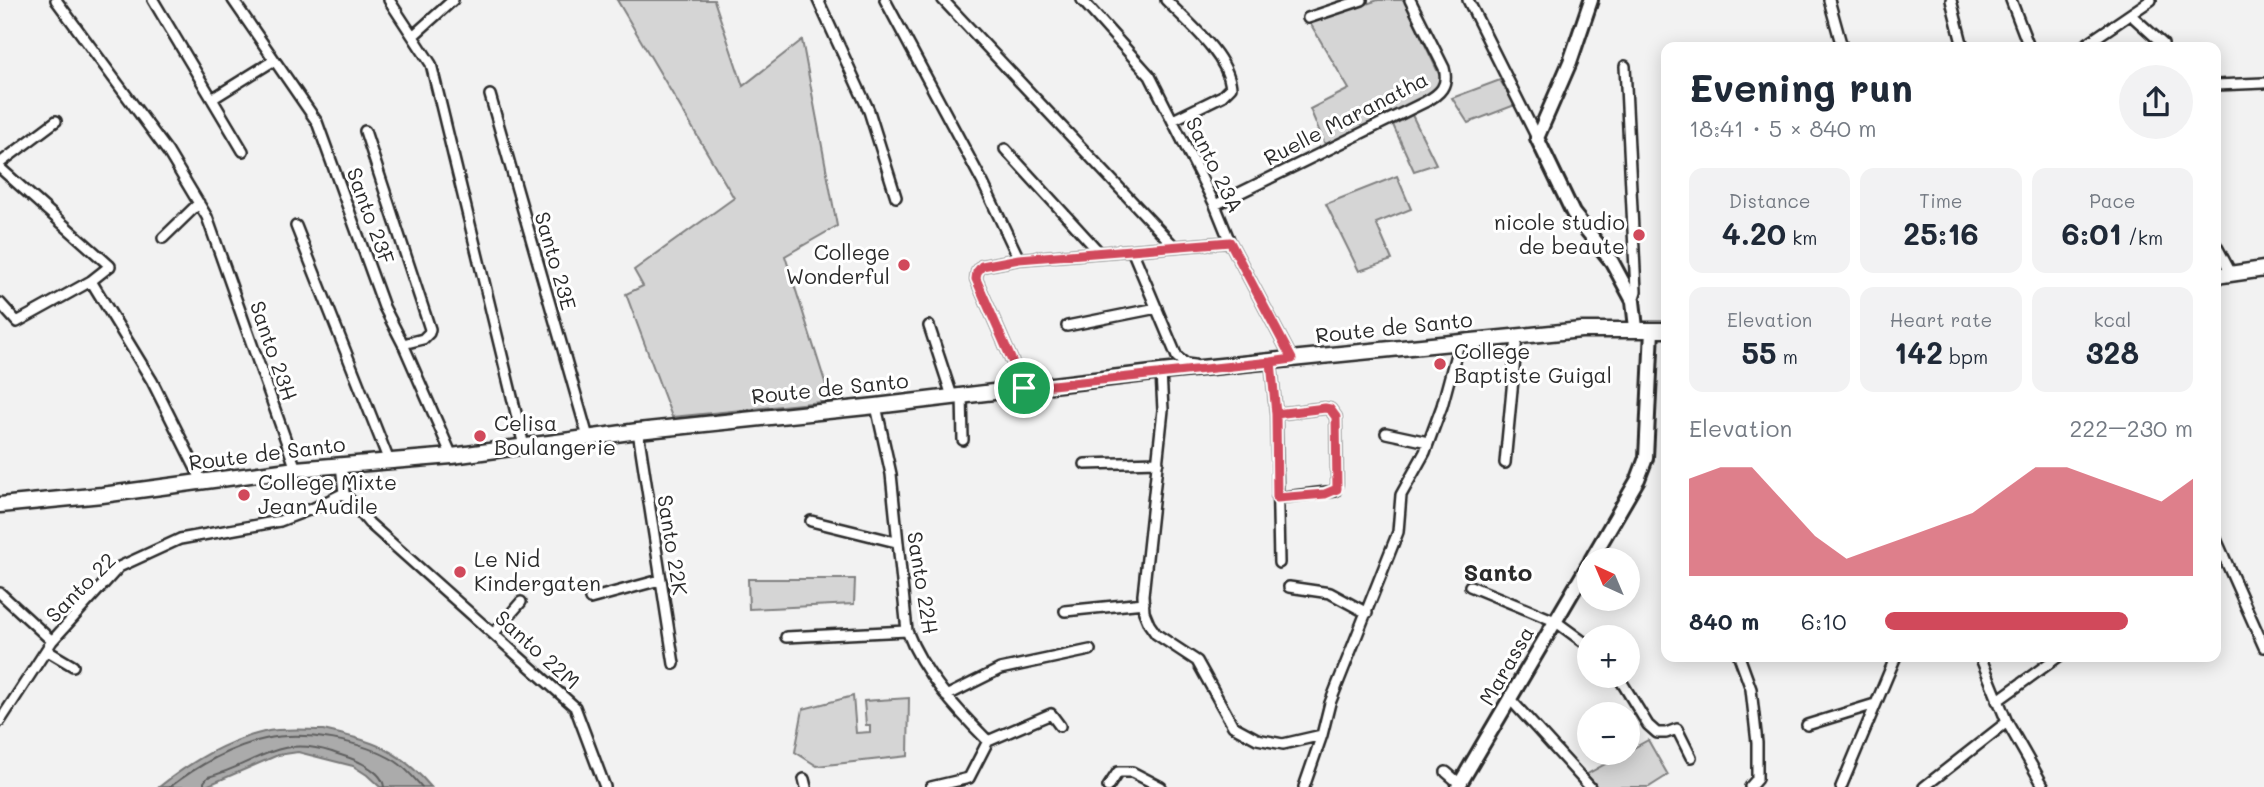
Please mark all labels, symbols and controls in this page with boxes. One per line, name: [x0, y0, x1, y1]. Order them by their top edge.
text: Evening run: [1689, 62, 1913, 112]
street label: Ruelle Maranatha: [1259, 65, 1432, 171]
button: share: [2119, 65, 2193, 139]
street label: Santo 23A: [1181, 112, 1250, 217]
text: 18:41 · 5 × 840 m: [1689, 113, 1877, 143]
street label: Santo 23F: [342, 164, 401, 268]
text: Distance: [1729, 188, 1811, 213]
text: Time: [1919, 188, 1963, 213]
text: Pace: [2089, 188, 2136, 213]
street label: Santo 23E: [530, 208, 583, 313]
place label: nicole studio de beaute: [1494, 208, 1625, 259]
text: 4.20: [1722, 213, 1786, 253]
text: 25:16: [1903, 213, 1979, 253]
text: 6:01: [2062, 213, 2122, 253]
text: km: [1786, 225, 1817, 250]
text: /km: [2122, 225, 2163, 250]
marker: nicole studio de beaute: [1631, 227, 1647, 243]
place label: College Wonderful: [786, 238, 890, 289]
marker: College Wonderful: [896, 257, 912, 273]
street label: Santo 23H: [245, 297, 304, 404]
street label: Route de Santo: [1314, 305, 1474, 348]
text: Elevation: [1727, 307, 1812, 332]
text: Heart rate: [1890, 307, 1992, 332]
text: kcal: [2093, 307, 2131, 332]
text: 55: [1742, 332, 1777, 372]
text: 142: [1894, 332, 1943, 372]
text: 328: [2086, 332, 2139, 372]
place label: College Baptiste Guigal: [1454, 337, 1612, 388]
text: m: [1777, 344, 1798, 369]
text: bpm: [1943, 344, 1988, 369]
marker: College Baptiste Guigal: [1432, 356, 1448, 372]
pin: [994, 358, 1054, 418]
street label: Route de Santo: [750, 366, 910, 409]
icon: arrive: [1005, 369, 1043, 407]
place label: Celisa Boulangerie: [494, 409, 616, 460]
text: Elevation: [1689, 413, 1792, 443]
text: 222–230 m: [2070, 413, 2193, 443]
marker: Celisa Boulangerie: [472, 428, 488, 444]
street label: Route de Santo: [187, 430, 347, 476]
place label: College Mixte Jean Audile: [258, 468, 397, 519]
marker: College Mixte Jean Audile: [236, 487, 252, 503]
street label: Santo 22K: [652, 493, 695, 597]
street label: Santo 22H: [902, 530, 945, 636]
place label: Le Nid Kindergaten: [474, 545, 601, 596]
street label: Santo 22: [39, 546, 121, 628]
north arrow: [1577, 548, 1640, 611]
map controls: [1577, 548, 1640, 765]
district label: Santo: [1464, 556, 1532, 587]
marker: Le Nid Kindergaten: [452, 564, 468, 580]
street label: Santo 22M: [490, 604, 586, 694]
text: 840 m: [1689, 606, 1759, 636]
text: 6:10: [1801, 606, 1847, 636]
street label: Marassa: [1472, 621, 1539, 710]
button: +: [1577, 625, 1640, 688]
button: −: [1577, 702, 1640, 765]

